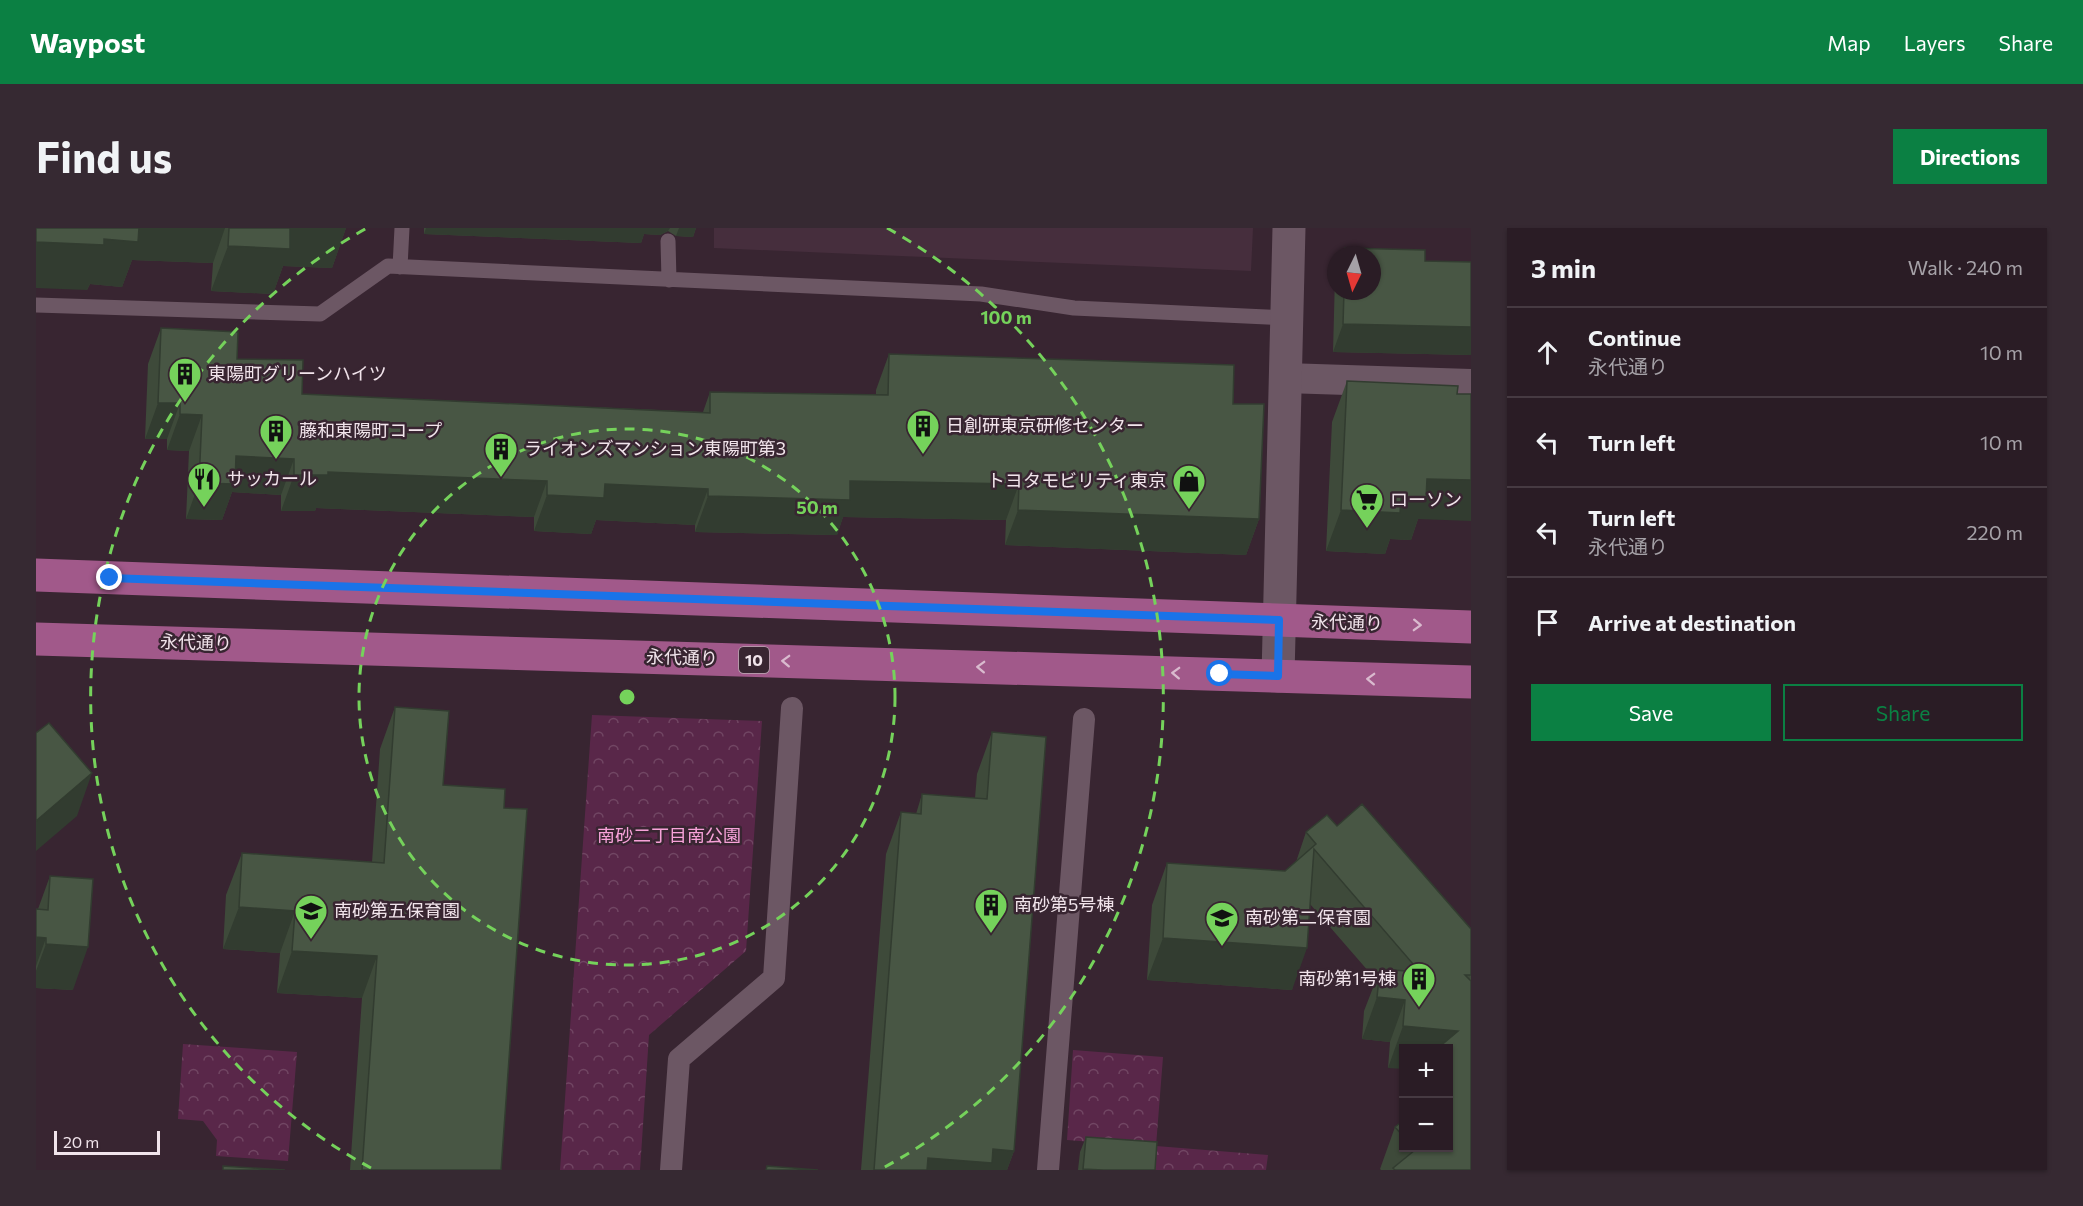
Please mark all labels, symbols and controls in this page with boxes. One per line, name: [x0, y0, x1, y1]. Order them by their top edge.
text: Waypost: [30, 25, 145, 59]
text: Map: [1827, 30, 1871, 55]
text: Layers: [1904, 30, 1966, 55]
text: Share: [1999, 30, 2053, 55]
button: Directions: [1893, 129, 2047, 184]
text: Find us: [36, 130, 172, 182]
north arrow: [1327, 246, 1381, 300]
text: 3 min: [1531, 252, 1596, 283]
text: Walk · 240 m: [1908, 255, 2023, 279]
text: 100 m: [980, 306, 1032, 328]
text: Continue: [1588, 324, 1681, 351]
icon: ahead: [1531, 336, 1564, 369]
text: 10 m: [1980, 340, 2023, 364]
text: 永代通り: [1588, 354, 1668, 378]
building icon: 東陽町グリーンハイツ: [167, 356, 203, 403]
place label: 東陽町グリーンハイツ: [208, 362, 387, 384]
building icon: 日創研東京研修センター: [905, 408, 941, 455]
building icon: 藤和東陽町コープ: [258, 413, 294, 460]
place label: 日創研東京研修センター: [946, 414, 1144, 436]
place label: 藤和東陽町コープ: [299, 419, 442, 441]
icon: left: [1531, 426, 1564, 459]
text: Turn left: [1588, 429, 1675, 456]
text: 10 m: [1980, 430, 2023, 454]
building icon: ライオンズマンション東陽町第3: [483, 431, 519, 478]
place label: ライオンズマンション東陽町第3: [524, 437, 786, 459]
restaurant icon: サッカール: [186, 461, 222, 508]
shop icon: トヨタモビリティ東京: [1171, 463, 1207, 510]
place label: サッカール: [227, 467, 317, 489]
place label: トヨタモビリティ東京: [987, 469, 1166, 491]
supermarket icon: ローソン: [1349, 482, 1385, 529]
place label: ローソン: [1390, 488, 1462, 510]
text: 50 m: [796, 496, 838, 518]
text: Turn left: [1588, 504, 1675, 531]
icon: left: [1531, 516, 1564, 549]
text: 220 m: [1967, 520, 2023, 544]
text: 永代通り: [1588, 534, 1668, 558]
route end: [96, 564, 122, 590]
icon: arrive: [1531, 606, 1564, 639]
text: Arrive at destination: [1588, 609, 1796, 636]
street label: 永代通り: [1311, 610, 1383, 634]
one-way arrow: [1412, 619, 1421, 631]
street label: 永代通り: [160, 630, 232, 654]
street label: 永代通り: [646, 645, 718, 669]
road number: 10: [739, 647, 769, 673]
one-way arrow: [781, 655, 790, 667]
one-way arrow: [976, 660, 985, 673]
route start: [1206, 660, 1232, 686]
one-way arrow: [1171, 666, 1180, 679]
one-way arrow: [1366, 672, 1375, 685]
button: Save: [1531, 684, 1771, 741]
button: Share: [1783, 684, 2023, 741]
centre of rings: [617, 687, 637, 707]
park label: 南砂二丁目南公園: [597, 824, 741, 846]
building icon: 南砂第5号棟: [973, 887, 1009, 934]
school or university icon: 南砂第五保育園: [293, 893, 329, 940]
place label: 南砂第5号棟: [1014, 893, 1114, 915]
place label: 南砂第五保育園: [334, 899, 460, 921]
school or university icon: 南砂第二保育園: [1204, 900, 1240, 947]
place label: 南砂第二保育園: [1245, 906, 1371, 928]
building icon: 南砂第1号棟: [1401, 961, 1437, 1008]
place label: 南砂第1号棟: [1298, 967, 1396, 989]
map controls: [1399, 1044, 1453, 1152]
button: +: [1399, 1044, 1453, 1098]
button: −: [1399, 1098, 1453, 1152]
scale bar: [54, 1128, 160, 1156]
text: 20 m: [63, 1132, 99, 1151]

